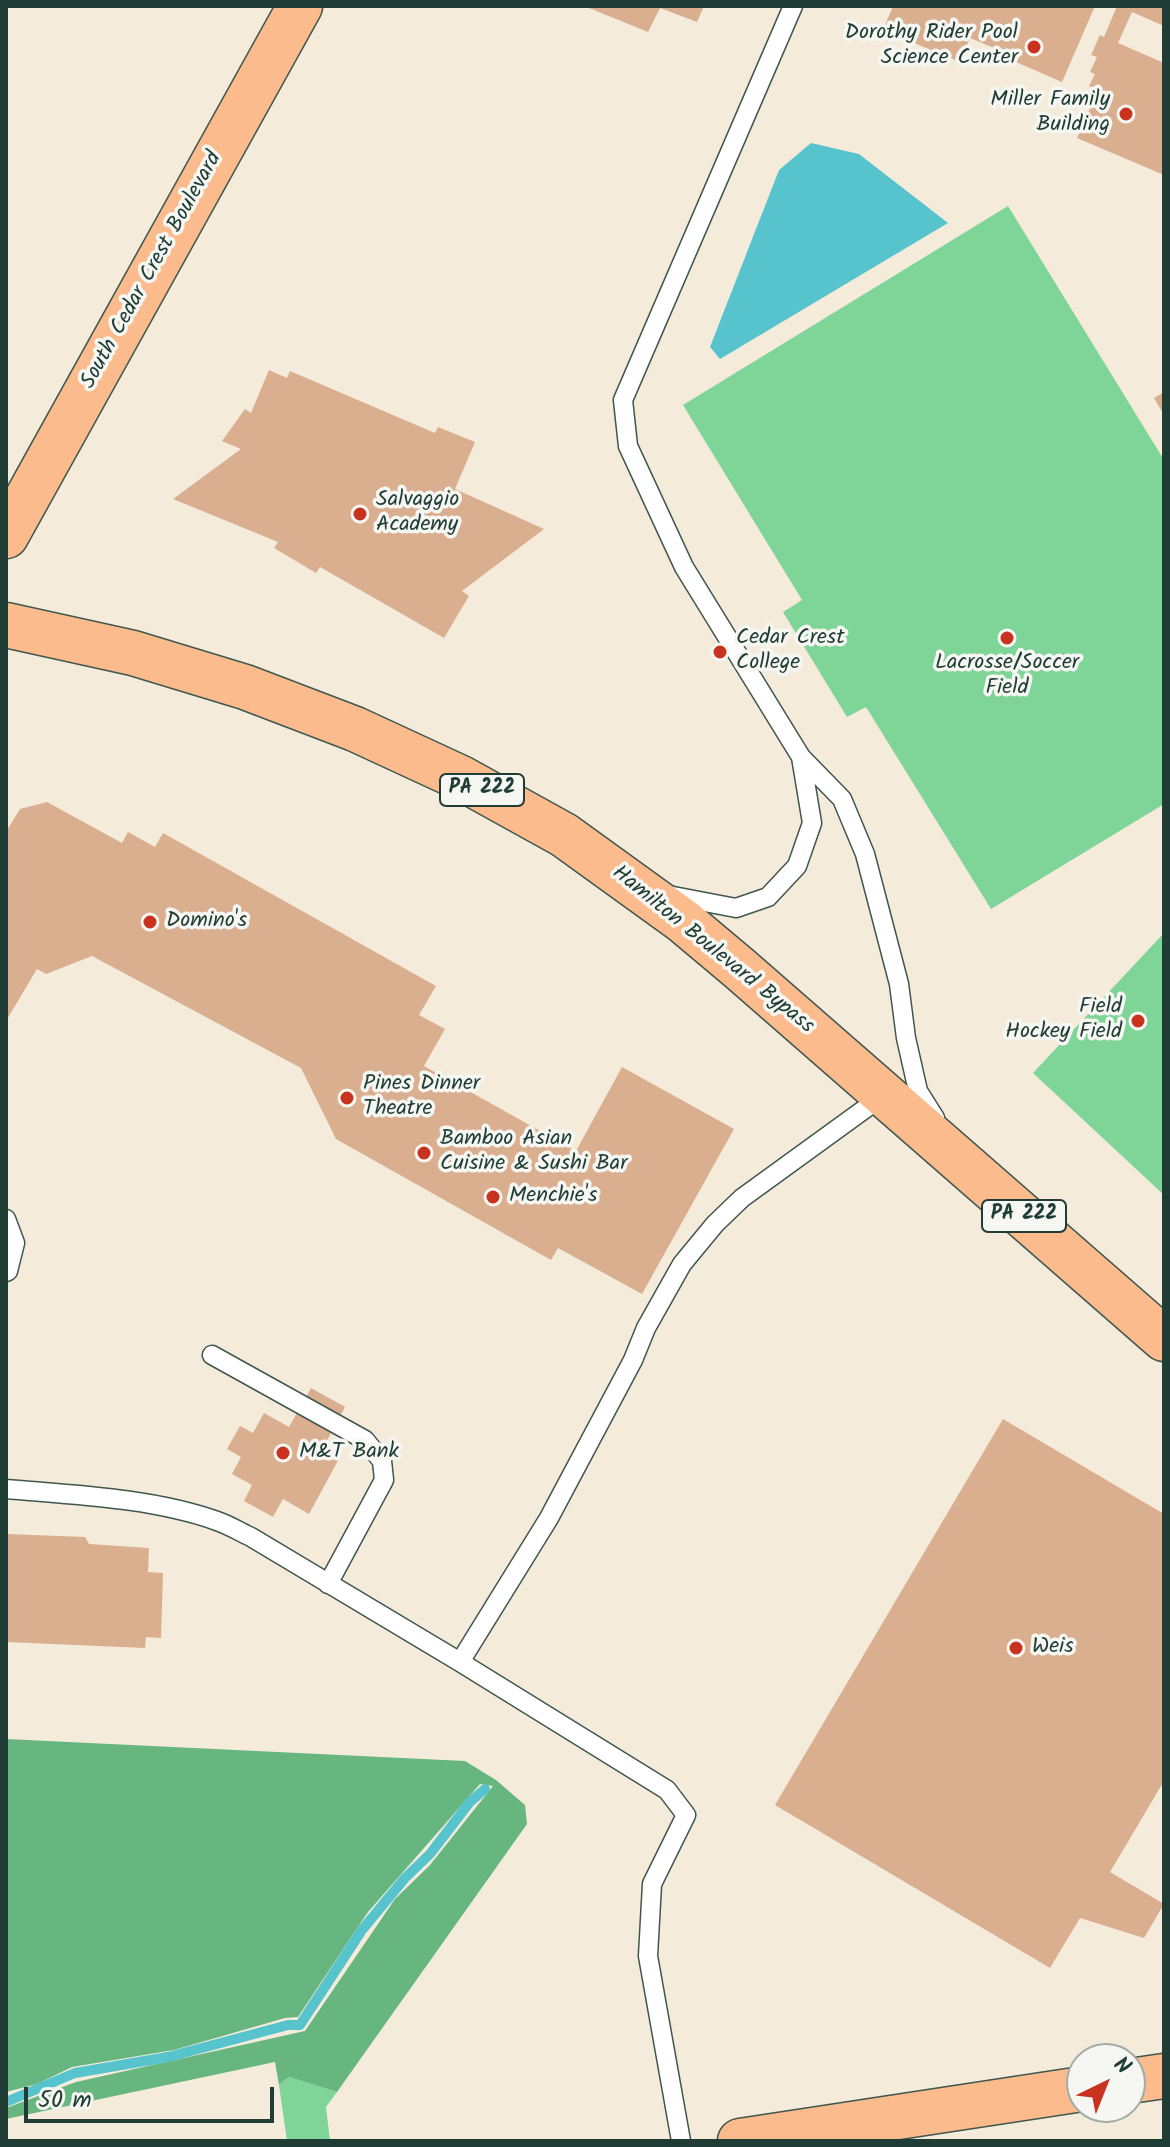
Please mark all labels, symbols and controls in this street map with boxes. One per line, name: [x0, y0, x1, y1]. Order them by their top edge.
place label: Dorothy Rider Pool Science Center: [845, 21, 1018, 72]
marker: Dorothy Rider Pool Science Center: [1025, 38, 1043, 56]
place label: Miller Family Building: [990, 88, 1110, 140]
marker: Miller Family Building: [1117, 105, 1135, 123]
street label: South Cedar Crest Boulevard: [77, 148, 229, 394]
place label: Salvaggio Academy: [376, 488, 459, 540]
marker: Salvaggio Academy: [351, 505, 369, 523]
place label: Cedar Crest College: [736, 626, 845, 678]
marker: Lacrosse/Soccer Field: [998, 629, 1016, 647]
marker: Cedar Crest College: [711, 643, 729, 661]
place label: Lacrosse/Soccer Field: [935, 651, 1079, 702]
road number: PA 222: [440, 774, 524, 806]
street label: Hamilton Boulevard Bypass: [606, 861, 818, 1041]
place label: Domino's: [166, 909, 247, 935]
marker: Domino's: [141, 913, 159, 931]
place label: Field Hockey Field: [1005, 995, 1122, 1046]
marker: Field Hockey Field: [1129, 1012, 1147, 1030]
place label: Pines Dinner Theatre: [363, 1072, 480, 1124]
marker: Pines Dinner Theatre: [338, 1089, 356, 1107]
place label: Bamboo Asian Cuisine & Sushi Bar: [440, 1127, 627, 1178]
marker: Bamboo Asian Cuisine & Sushi Bar: [415, 1144, 433, 1162]
place label: Menchie's: [509, 1184, 597, 1210]
marker: Menchie's: [484, 1188, 502, 1206]
road number: PA 222: [982, 1200, 1066, 1232]
place label: M&T Bank: [299, 1440, 399, 1466]
marker: M&T Bank: [274, 1444, 292, 1462]
place label: Weis: [1032, 1635, 1074, 1661]
marker: Weis: [1007, 1639, 1025, 1657]
north arrow: [1066, 2043, 1146, 2123]
text: N: [1104, 2049, 1138, 2084]
scale bar: [28, 2071, 278, 2121]
text: 50 m: [38, 2081, 92, 2120]

